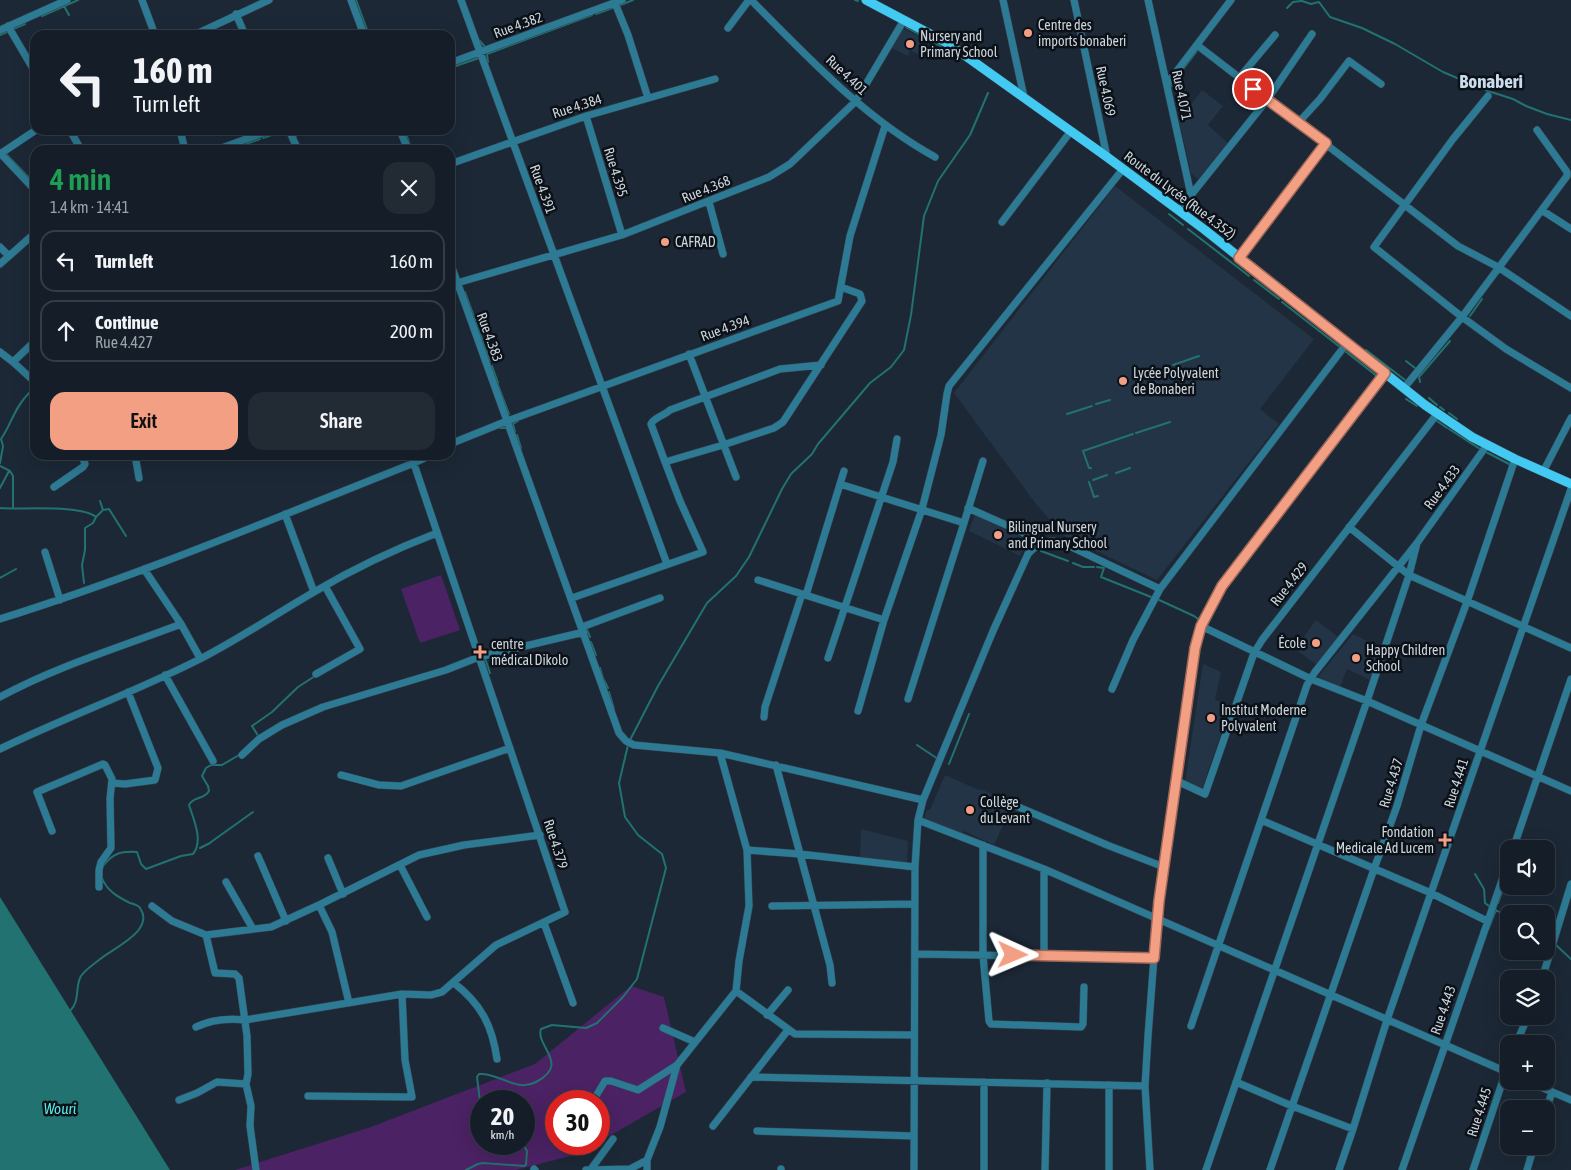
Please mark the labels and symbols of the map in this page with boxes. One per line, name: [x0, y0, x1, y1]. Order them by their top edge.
street label: Rue 4.382: [491, 9, 545, 41]
place label: Centre des imports bonaberi: [1038, 17, 1126, 49]
marker: Centre des imports bonaberi: [1022, 27, 1034, 39]
place label: Nursery and Primary School: [920, 28, 998, 60]
marker: Nursery and Primary School: [904, 38, 916, 50]
street label: Rue 4.401: [823, 52, 871, 98]
street label: Rue 4.069: [1093, 64, 1119, 118]
street label: Rue 4.071: [1169, 68, 1195, 122]
pin: [1232, 68, 1274, 110]
district label: Bonaberi: [1459, 70, 1523, 92]
street label: Rue 4.384: [550, 90, 604, 121]
street label: Rue 4.395: [601, 145, 631, 199]
street label: Route du Lycée (Rue 4.352): [1121, 148, 1239, 242]
street label: Rue 4.391: [527, 162, 559, 216]
street label: Rue 4.368: [679, 172, 733, 206]
place label: CAFRAD: [675, 234, 716, 250]
marker: CAFRAD: [659, 236, 671, 248]
street label: Rue 4.383: [474, 310, 506, 364]
street label: Rue 4.394: [698, 312, 752, 344]
place label: Lycée Polyvalent de Bonaberi: [1133, 365, 1219, 397]
marker: Lycée Polyvalent de Bonaberi: [1117, 375, 1129, 387]
street label: Rue 4.433: [1421, 462, 1463, 512]
place label: Bilingual Nursery and Primary School: [1008, 519, 1107, 551]
marker: Bilingual Nursery and Primary School: [992, 529, 1004, 541]
street label: Rue 4.429: [1267, 559, 1311, 609]
place label: École: [1278, 635, 1306, 651]
place label: centre médical Dikolo: [491, 636, 568, 668]
marker: École: [1310, 637, 1322, 649]
place label: Happy Children School: [1366, 642, 1445, 674]
marker: centre médical Dikolo: [473, 645, 487, 659]
marker: Happy Children School: [1350, 652, 1362, 664]
place label: Institut Moderne Polyvalent: [1221, 702, 1307, 734]
marker: Institut Moderne Polyvalent: [1205, 712, 1217, 724]
street label: Rue 4.437: [1376, 756, 1406, 810]
street label: Rue 4.441: [1441, 756, 1471, 810]
place label: Collège du Levant: [980, 794, 1030, 826]
marker: Collège du Levant: [964, 804, 976, 816]
street label: Rue 4.379: [541, 817, 571, 871]
place label: Fondation Medicale Ad Lucem: [1336, 824, 1434, 856]
marker: Fondation Medicale Ad Lucem: [1438, 833, 1452, 847]
position arrow: [986, 928, 1038, 980]
street label: Rue 4.443: [1427, 983, 1459, 1037]
street label: Rue 4.445: [1464, 1085, 1494, 1139]
speed limit sign: 30: [545, 1090, 610, 1155]
water label: Wouri: [44, 1100, 77, 1117]

